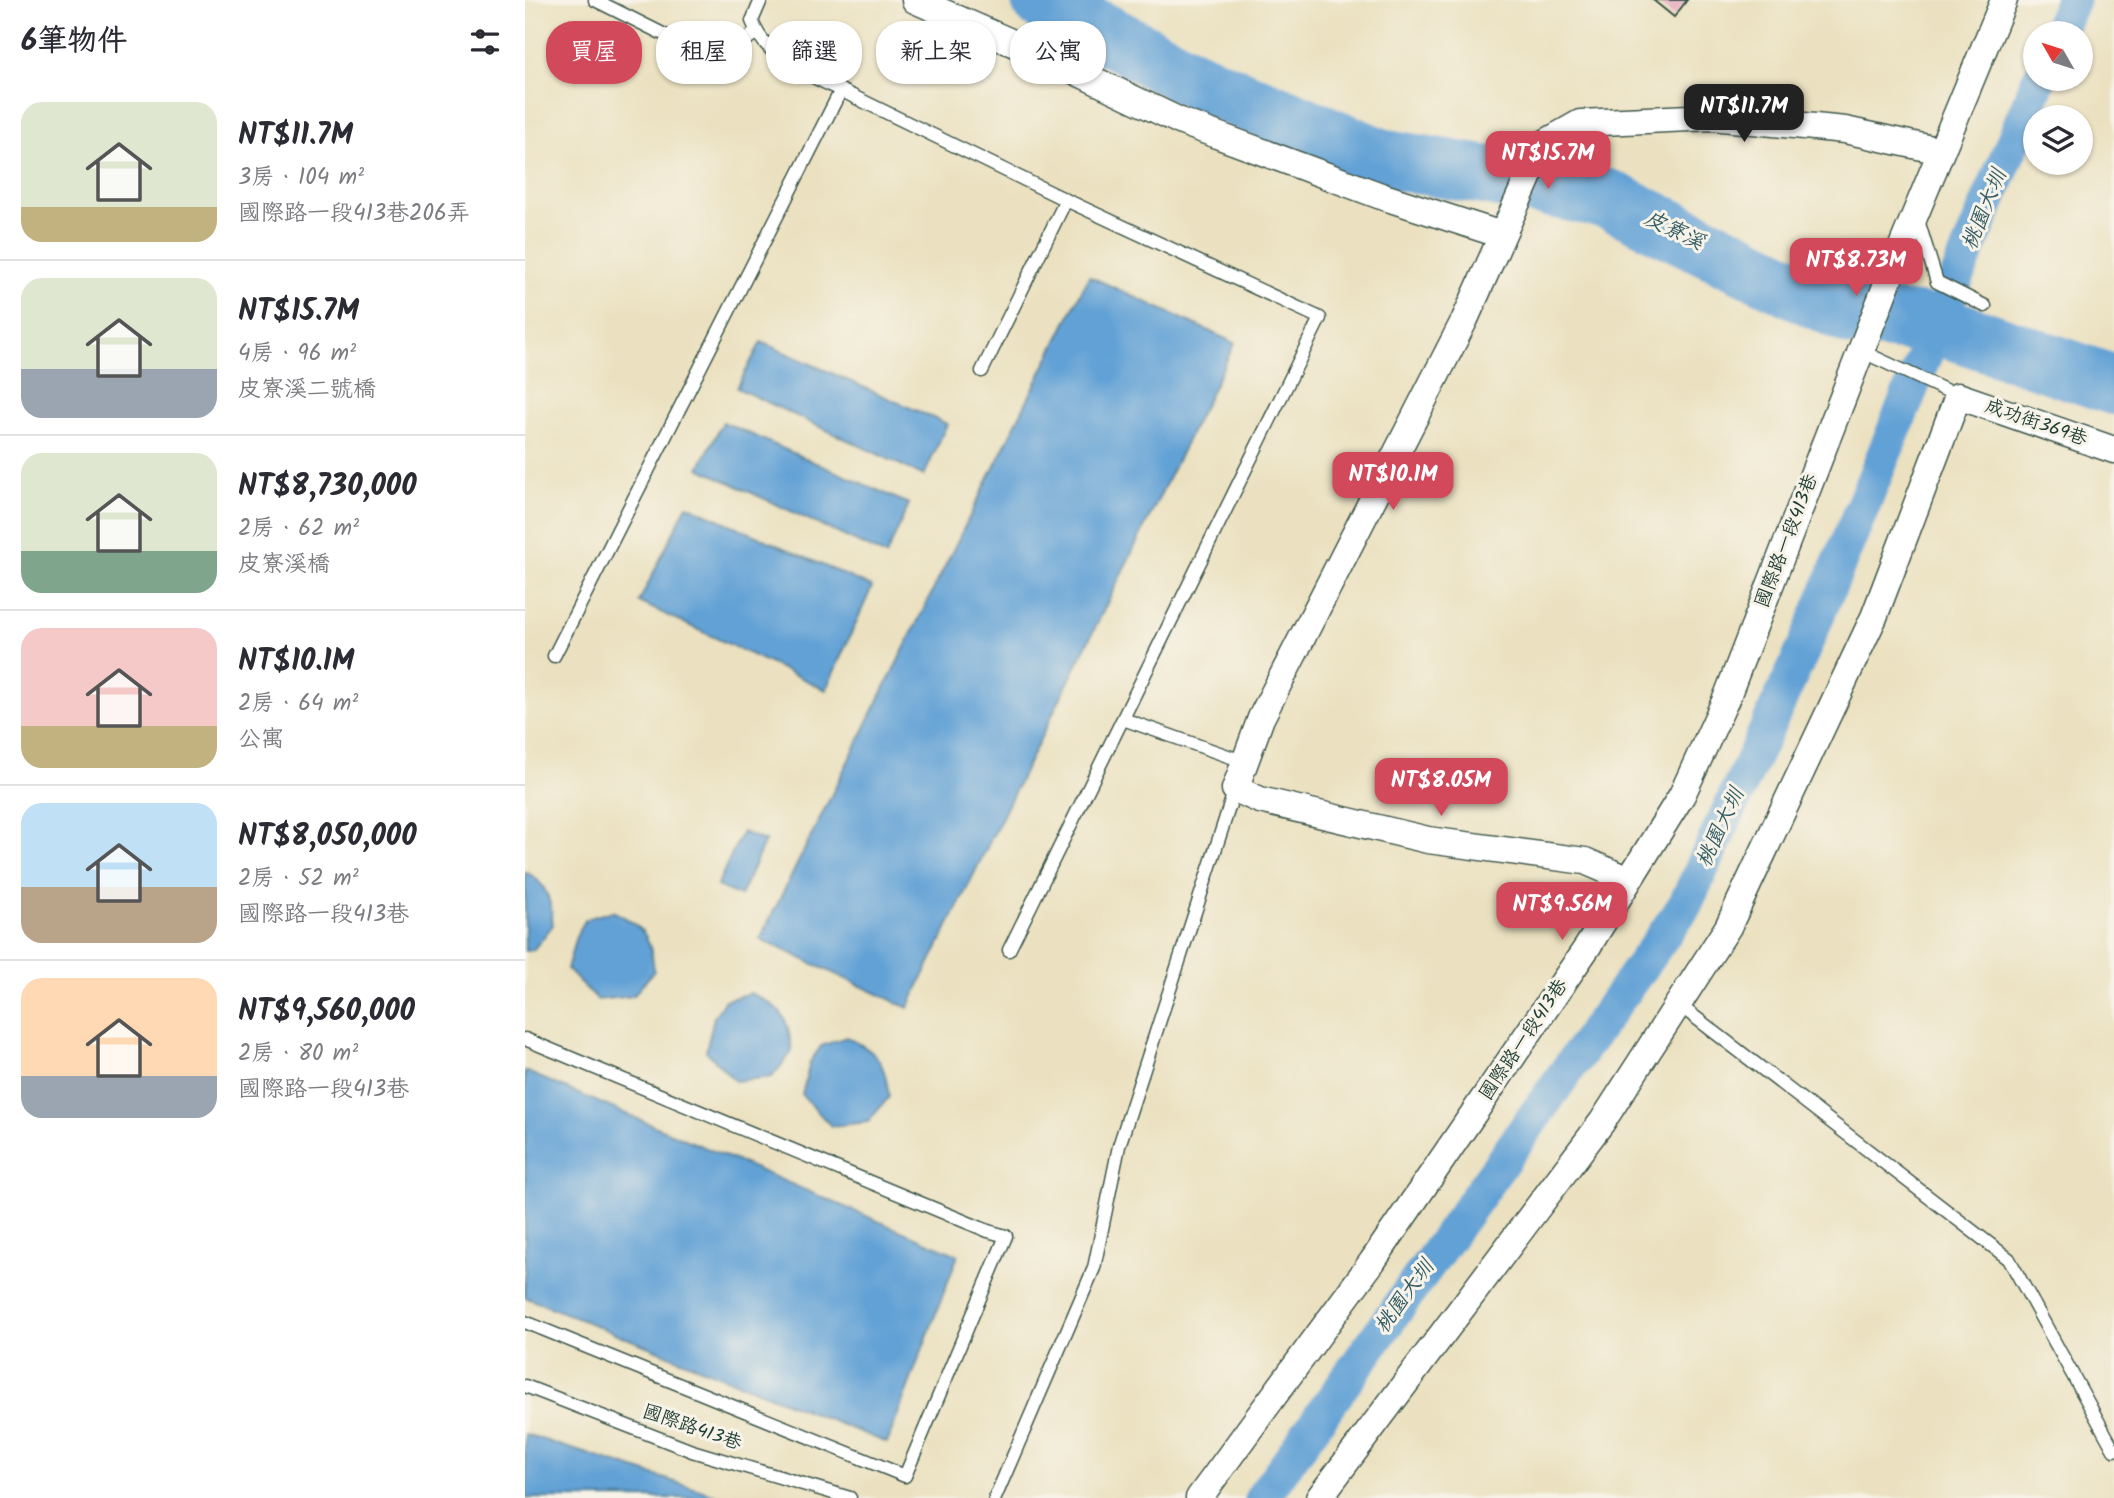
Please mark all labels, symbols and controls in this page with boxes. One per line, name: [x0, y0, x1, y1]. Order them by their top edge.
text: 6筆物件: [21, 18, 127, 66]
chip: 買屋: [546, 21, 642, 84]
chip: 租屋: [656, 21, 752, 84]
chip: 篩選: [766, 21, 862, 84]
chip: 新上架: [876, 21, 996, 84]
chip: 公寓: [1010, 21, 1106, 84]
north arrow: [2023, 21, 2093, 91]
map controls: [2023, 21, 2093, 175]
icon: filters: [466, 23, 504, 61]
pin: NT$11.7M: [1672, 85, 1816, 144]
text: NT$11.7M: [1700, 89, 1788, 125]
button: layers: [2023, 105, 2093, 175]
text: NT$11.7M: [238, 112, 353, 160]
icon: home: [77, 130, 161, 214]
pin: NT$15.7M: [1476, 132, 1620, 191]
text: NT$15.7M: [1502, 136, 1594, 172]
text: 3房 · 104 m²: [238, 160, 364, 196]
water label: 桃園大圳: [1954, 163, 2017, 255]
text: 國際路一段413巷206弄: [238, 196, 470, 232]
water label: 皮寮溪: [1638, 202, 1710, 260]
pin: NT$8.73M: [1784, 238, 1928, 298]
text: NT$8.73M: [1806, 243, 1906, 279]
text: NT$15.7M: [238, 288, 359, 336]
icon: home: [77, 306, 161, 390]
text: 4房 · 96 m²: [238, 336, 356, 372]
text: 皮寮溪二號橋: [238, 372, 376, 408]
street label: 成功街369巷: [1981, 391, 2091, 455]
pin: NT$10.1M: [1321, 452, 1465, 512]
text: NT$10.1M: [1348, 457, 1438, 493]
text: NT$8,730,000: [238, 463, 417, 511]
street label: 國際路一段413巷: [1748, 470, 1826, 612]
icon: home: [77, 481, 161, 565]
text: 2房 · 62 m²: [238, 511, 359, 547]
text: 皮寮溪橋: [238, 547, 330, 583]
text: NT$10.1M: [238, 638, 354, 686]
icon: home: [77, 656, 161, 740]
text: 2房 · 64 m²: [238, 686, 358, 722]
text: 公寓: [238, 722, 284, 758]
pin: NT$8.05M: [1369, 758, 1513, 818]
text: NT$8.05M: [1391, 763, 1491, 799]
water label: 桃園大圳: [1688, 781, 1755, 873]
text: NT$8,050,000: [238, 813, 417, 861]
icon: home: [77, 831, 161, 915]
text: 2房 · 52 m²: [238, 861, 359, 897]
pin: NT$9.56M: [1490, 883, 1634, 942]
text: NT$9.56M: [1512, 887, 1612, 923]
text: 國際路一段413巷: [238, 897, 409, 933]
street label: 國際路一段413巷: [1472, 973, 1576, 1107]
text: NT$9,560,000: [238, 988, 415, 1036]
icon: home: [77, 1006, 161, 1090]
text: 2房 · 80 m²: [238, 1036, 358, 1072]
text: 國際路一段413巷: [238, 1072, 409, 1108]
water label: 桃園大圳: [1367, 1252, 1444, 1341]
street label: 國際路413巷: [638, 1397, 746, 1459]

